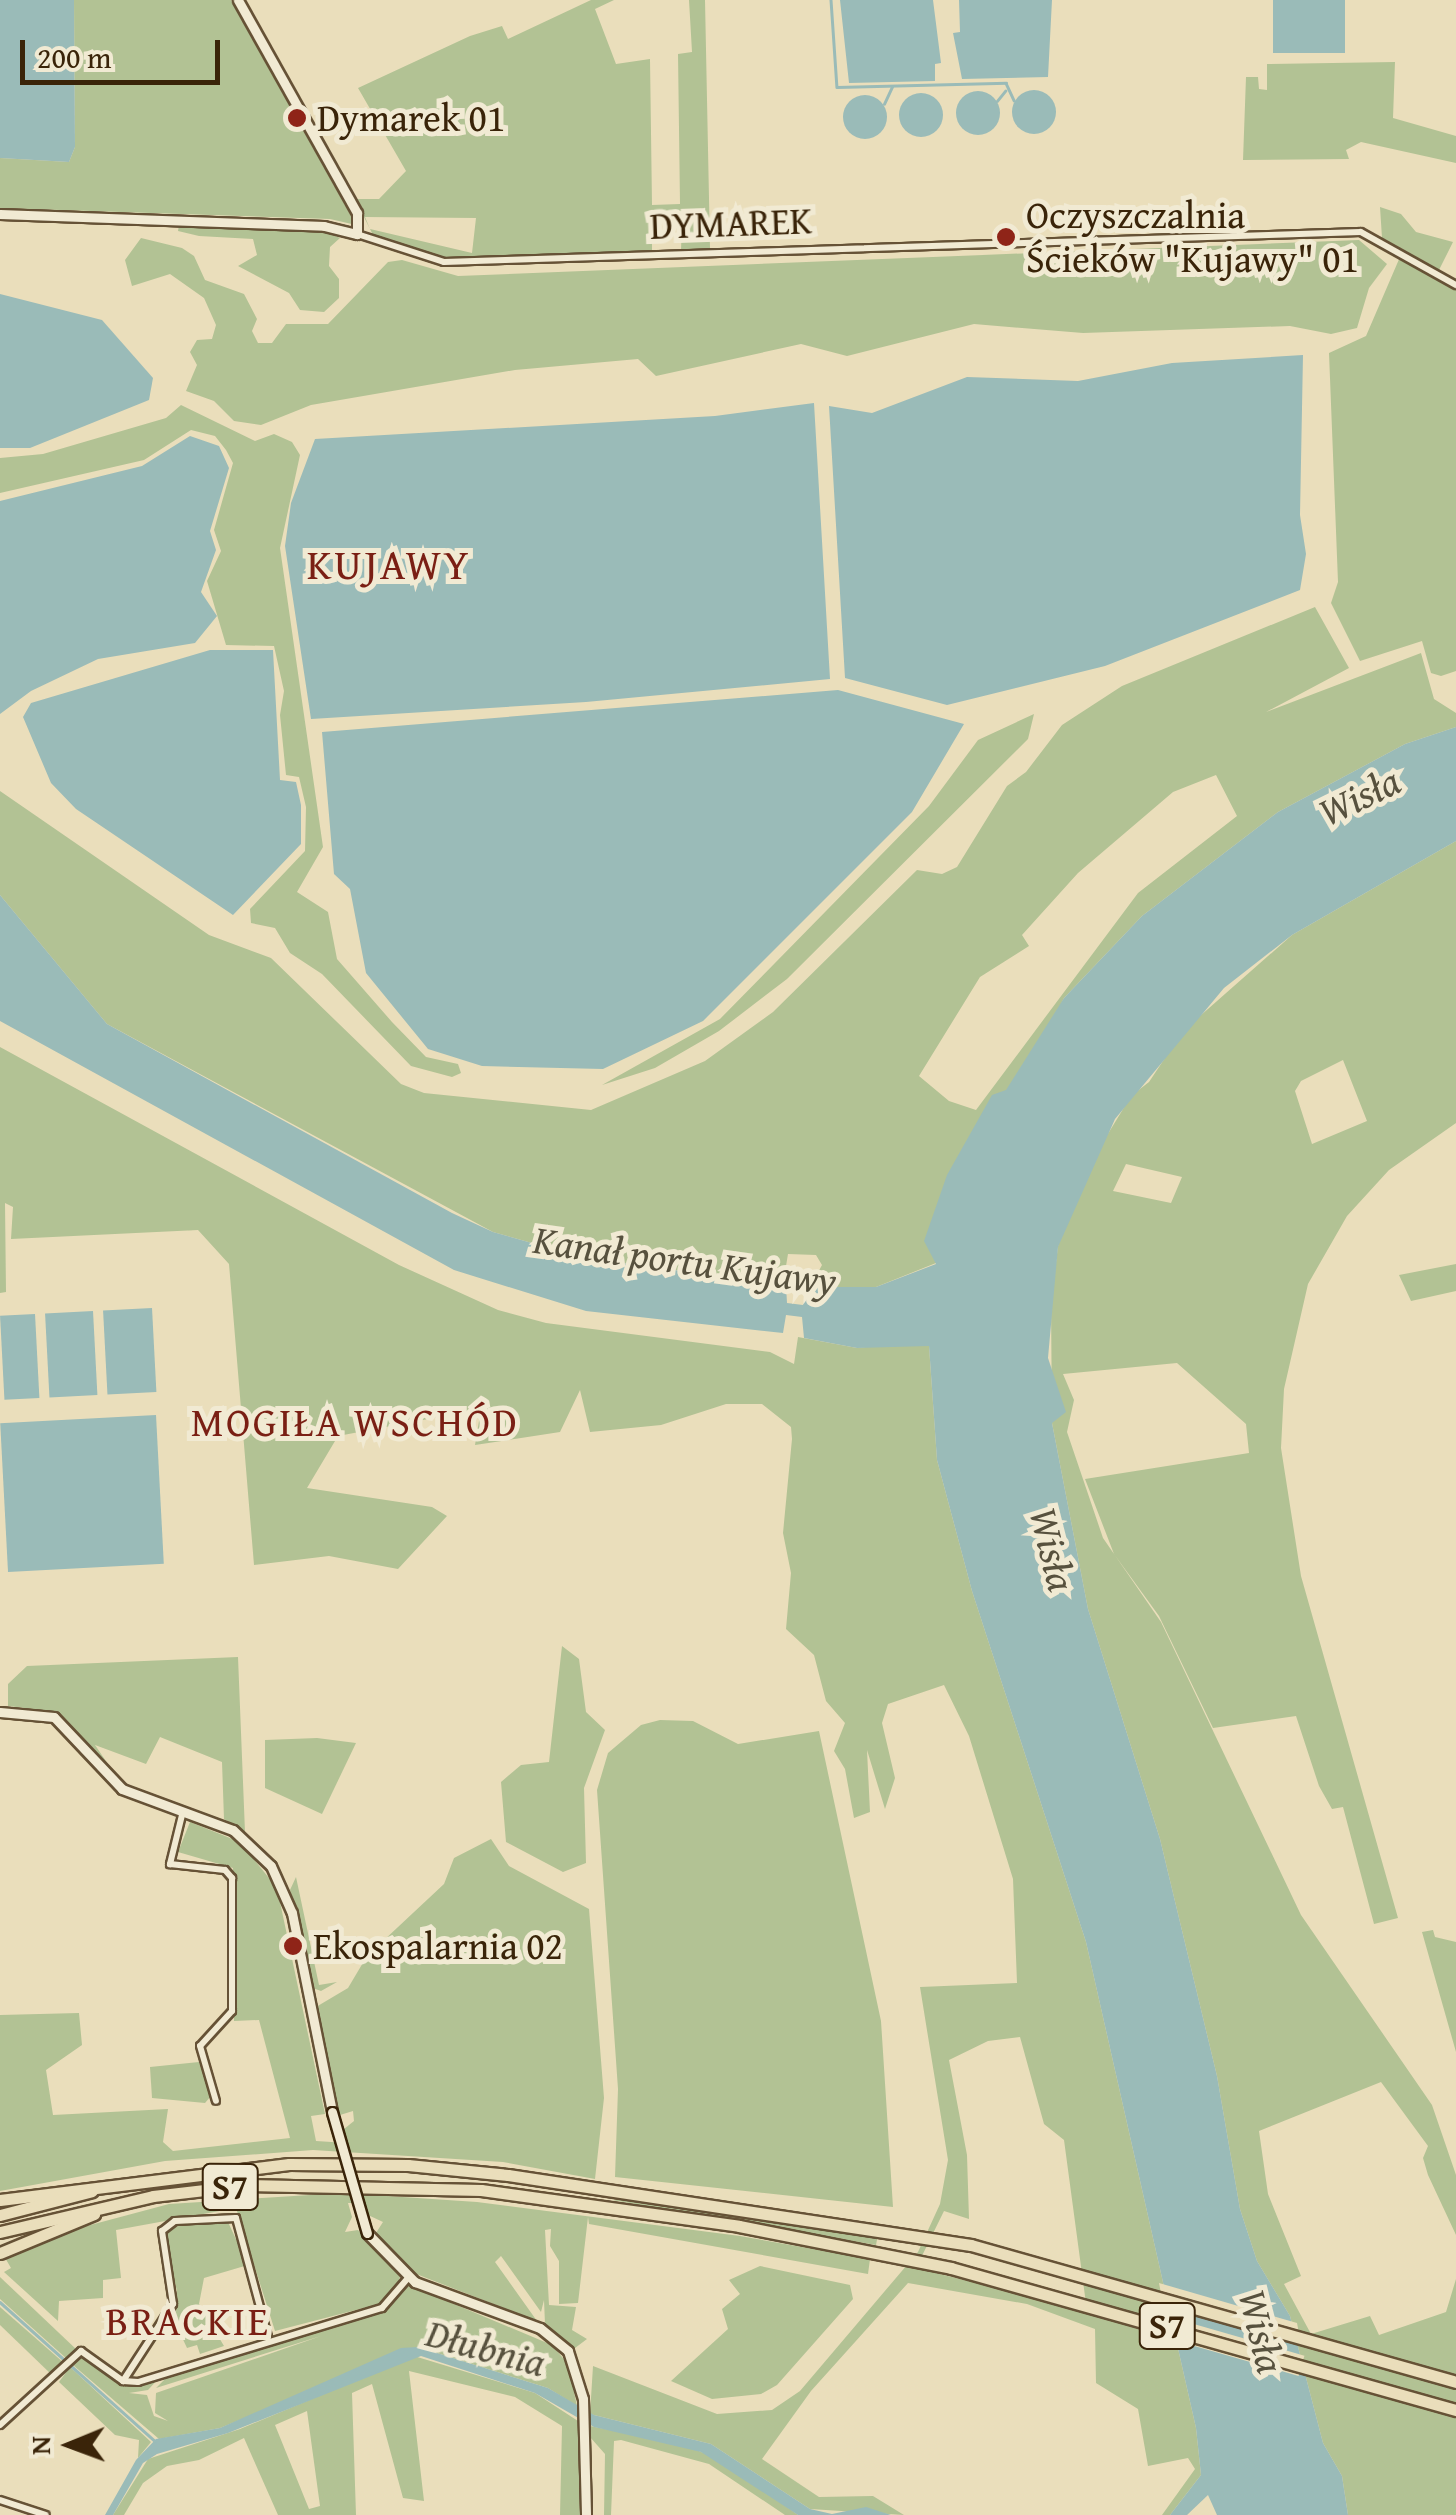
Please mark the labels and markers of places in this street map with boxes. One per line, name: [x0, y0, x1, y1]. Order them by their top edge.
place label: Dymarek 01: [317, 95, 505, 141]
marker: Dymarek 01: [286, 107, 308, 129]
place label: Oczyszczalnia Ścieków "Kujawy" 01: [1026, 192, 1359, 282]
marker: Oczyszczalnia Ścieków "Kujawy" 01: [995, 226, 1017, 248]
place label: Ekospalarnia 02: [313, 1923, 563, 1969]
marker: Ekospalarnia 02: [282, 1935, 304, 1957]

